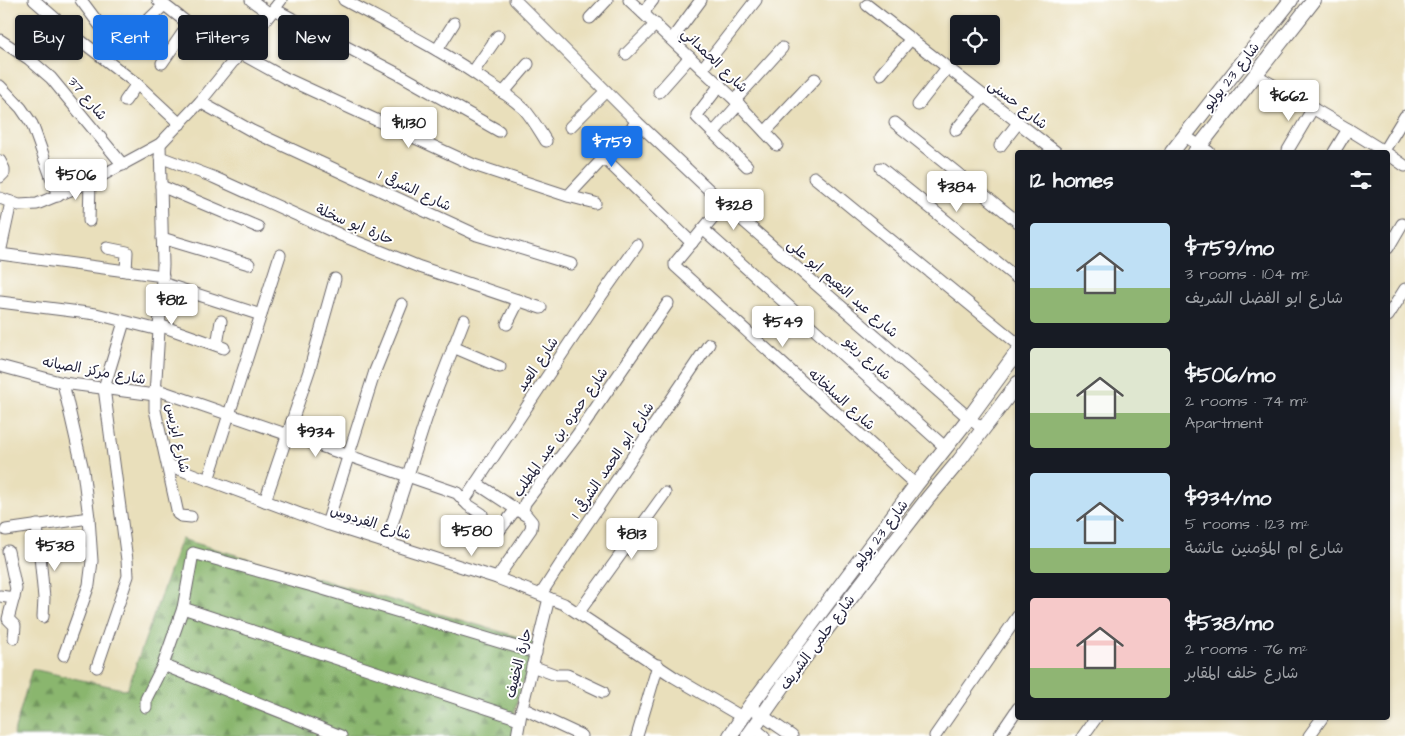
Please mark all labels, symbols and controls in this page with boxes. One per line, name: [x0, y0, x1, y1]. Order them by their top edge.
chip: Buy: [15, 15, 83, 60]
chip: Rent: [93, 15, 168, 60]
chip: Filters: [178, 15, 268, 60]
chip: New: [278, 15, 349, 60]
map controls: [950, 15, 1000, 65]
button: locate: [950, 15, 1000, 65]
street label: شارع الحمداني: [675, 24, 752, 99]
street label: شارع 23 يوليو: [1198, 38, 1265, 116]
street label: شارع 37: [63, 72, 111, 125]
street label: شارع حسنى: [983, 75, 1051, 134]
pin: $662: [1259, 80, 1319, 122]
text: $662: [1270, 85, 1308, 107]
pin: $1,130: [368, 106, 450, 149]
text: $1,130: [392, 112, 426, 134]
pin: $759: [582, 126, 642, 168]
text: $759: [592, 131, 632, 153]
pin: $506: [46, 158, 106, 201]
text: $506: [56, 164, 96, 186]
street label: شارع الشرقى 1: [375, 165, 454, 216]
text: 12 homes: [1030, 166, 1114, 195]
icon: filters: [1347, 166, 1375, 194]
pin: $384: [927, 170, 987, 213]
text: $384: [938, 176, 976, 198]
pin: $328: [704, 188, 764, 231]
text: $328: [716, 194, 752, 216]
street label: حارة ابو سخلة: [313, 200, 397, 250]
text: $759/mo: [1185, 234, 1274, 263]
street label: شارع عبد النعيم ابو على: [783, 235, 902, 343]
icon: home: [1070, 243, 1130, 303]
text: 3 rooms · 104 m²: [1185, 263, 1310, 285]
pin: $812: [142, 284, 202, 326]
text: شارع ابو الفضل الشريف: [1185, 287, 1343, 309]
text: $812: [157, 289, 187, 311]
pin: $549: [753, 306, 813, 348]
text: $549: [763, 311, 803, 333]
street label: شارع ريتو: [839, 332, 895, 385]
street label: شارع العبد: [512, 333, 563, 396]
street label: شارع مركز الصيانه: [40, 352, 147, 390]
text: $506/mo: [1185, 361, 1276, 390]
street label: شارع حمزه بن عبد المطلب: [508, 364, 613, 501]
street label: شارع السلخانه: [803, 364, 879, 435]
icon: home: [1070, 368, 1130, 428]
text: 2 rooms · 74 m²: [1185, 390, 1309, 412]
street label: شارع ابو الحمد الشرقى 1: [566, 399, 659, 523]
street label: شارع ايزيس: [160, 402, 194, 475]
text: Apartment: [1185, 412, 1263, 434]
pin: $934: [286, 416, 346, 458]
text: $934: [297, 421, 335, 443]
text: $934/mo: [1185, 484, 1271, 513]
icon: home: [1070, 493, 1130, 553]
street label: شارع 23 يوليو: [848, 496, 913, 574]
street label: شارع الفردوس: [328, 500, 414, 545]
text: 5 rooms · 123 m²: [1185, 513, 1309, 535]
pin: $580: [442, 514, 502, 557]
pin: $813: [602, 518, 662, 560]
text: $580: [452, 520, 492, 542]
text: $813: [617, 523, 647, 545]
pin: $538: [25, 530, 85, 572]
text: $538: [36, 535, 74, 557]
text: شارع ام المؤمنين عائشة: [1185, 537, 1344, 559]
street label: شارع حلمى الشريف: [775, 591, 860, 694]
text: $538/mo: [1185, 609, 1274, 638]
icon: home: [1070, 618, 1130, 678]
street label: حارة الخفيف: [501, 626, 537, 700]
text: 2 rooms · 76 m²: [1185, 638, 1308, 660]
text: شارع خلف المقابر: [1185, 662, 1298, 684]

